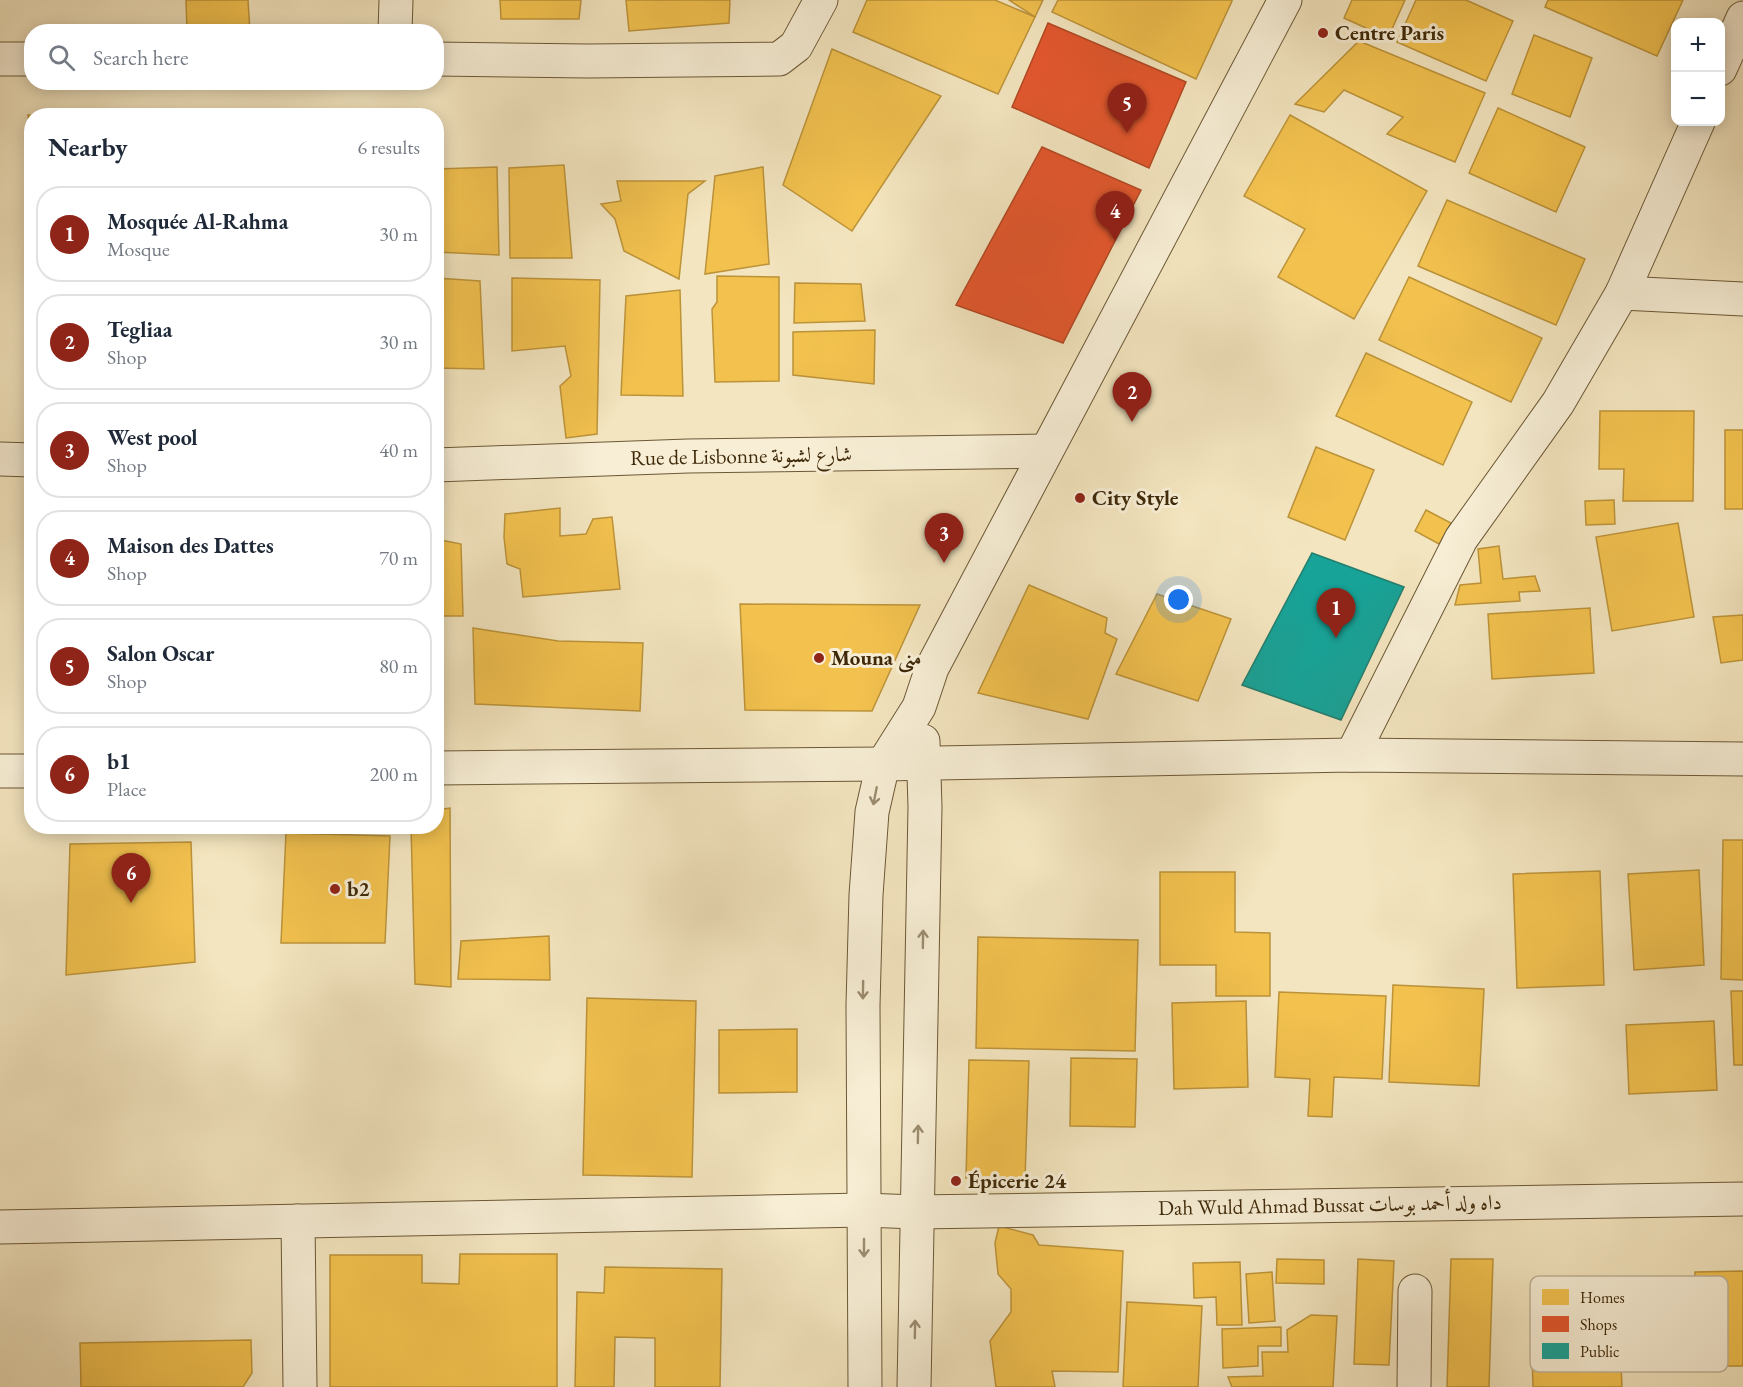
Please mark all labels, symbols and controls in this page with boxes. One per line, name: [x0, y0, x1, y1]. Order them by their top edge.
map controls: [1671, 18, 1725, 126]
button: +: [1671, 18, 1725, 72]
place label: Centre Paris: [1335, 19, 1444, 46]
search box: [24, 24, 444, 90]
marker: Centre Paris: [1316, 26, 1330, 40]
icon: search: [45, 41, 78, 74]
text: Search here: [93, 43, 188, 72]
button: −: [1671, 72, 1725, 126]
pin: 5: [1108, 84, 1146, 133]
text: Nearby: [48, 130, 128, 164]
text: 6 results: [357, 134, 420, 160]
pin: 4: [1096, 192, 1134, 241]
text: Mosquée Al-Rahma: [107, 207, 288, 236]
text: 1: [64, 221, 75, 247]
text: 30 m: [379, 221, 418, 247]
text: Mosque: [107, 236, 170, 262]
text: Tegliaa: [107, 315, 172, 344]
text: 2: [64, 329, 75, 355]
text: 30 m: [379, 329, 418, 355]
text: Shop: [107, 344, 147, 370]
pin: 2: [1112, 372, 1152, 422]
text: West pool: [107, 423, 198, 452]
text: 3: [64, 437, 75, 463]
text: 40 m: [379, 437, 418, 463]
street label: Rue de Lisbonne شارع لشبونة: [630, 440, 852, 476]
text: Shop: [107, 452, 147, 478]
place label: City Style: [1092, 484, 1179, 511]
marker: City Style: [1073, 491, 1087, 505]
pin: 3: [924, 514, 964, 563]
text: Maison des Dattes: [107, 531, 274, 560]
text: 4: [64, 545, 75, 571]
text: 70 m: [379, 545, 418, 571]
text: Shop: [107, 560, 147, 586]
your location: [1164, 585, 1193, 614]
pin: 1: [1316, 588, 1356, 638]
text: Salon Oscar: [107, 639, 214, 668]
place label: Mouna منى: [831, 644, 922, 673]
marker: Mouna منى: [812, 651, 826, 665]
text: 5: [64, 653, 75, 679]
text: 80 m: [379, 653, 418, 679]
text: Shop: [107, 668, 147, 694]
text: b1: [107, 747, 131, 776]
text: 6: [64, 761, 75, 787]
text: 200 m: [370, 761, 418, 787]
text: Place: [107, 776, 146, 802]
one-way arrow: [869, 786, 880, 805]
pin: 6: [112, 854, 150, 903]
place label: b2: [347, 875, 370, 902]
marker: b2: [328, 882, 342, 896]
one-way arrow: [917, 929, 928, 949]
one-way arrow: [858, 980, 869, 1000]
one-way arrow: [912, 1124, 924, 1144]
place label: Épicerie 24: [968, 1167, 1067, 1194]
marker: Épicerie 24: [949, 1174, 963, 1188]
street label: Dah Wuld Ahmad Bussat داه ولد أحمد بوسات: [1158, 1187, 1502, 1221]
one-way arrow: [858, 1238, 870, 1258]
legend: [1530, 1276, 1728, 1372]
text: Homes: [1580, 1287, 1625, 1308]
text: Shops: [1580, 1314, 1617, 1335]
one-way arrow: [909, 1319, 921, 1339]
text: Public: [1580, 1341, 1620, 1362]

